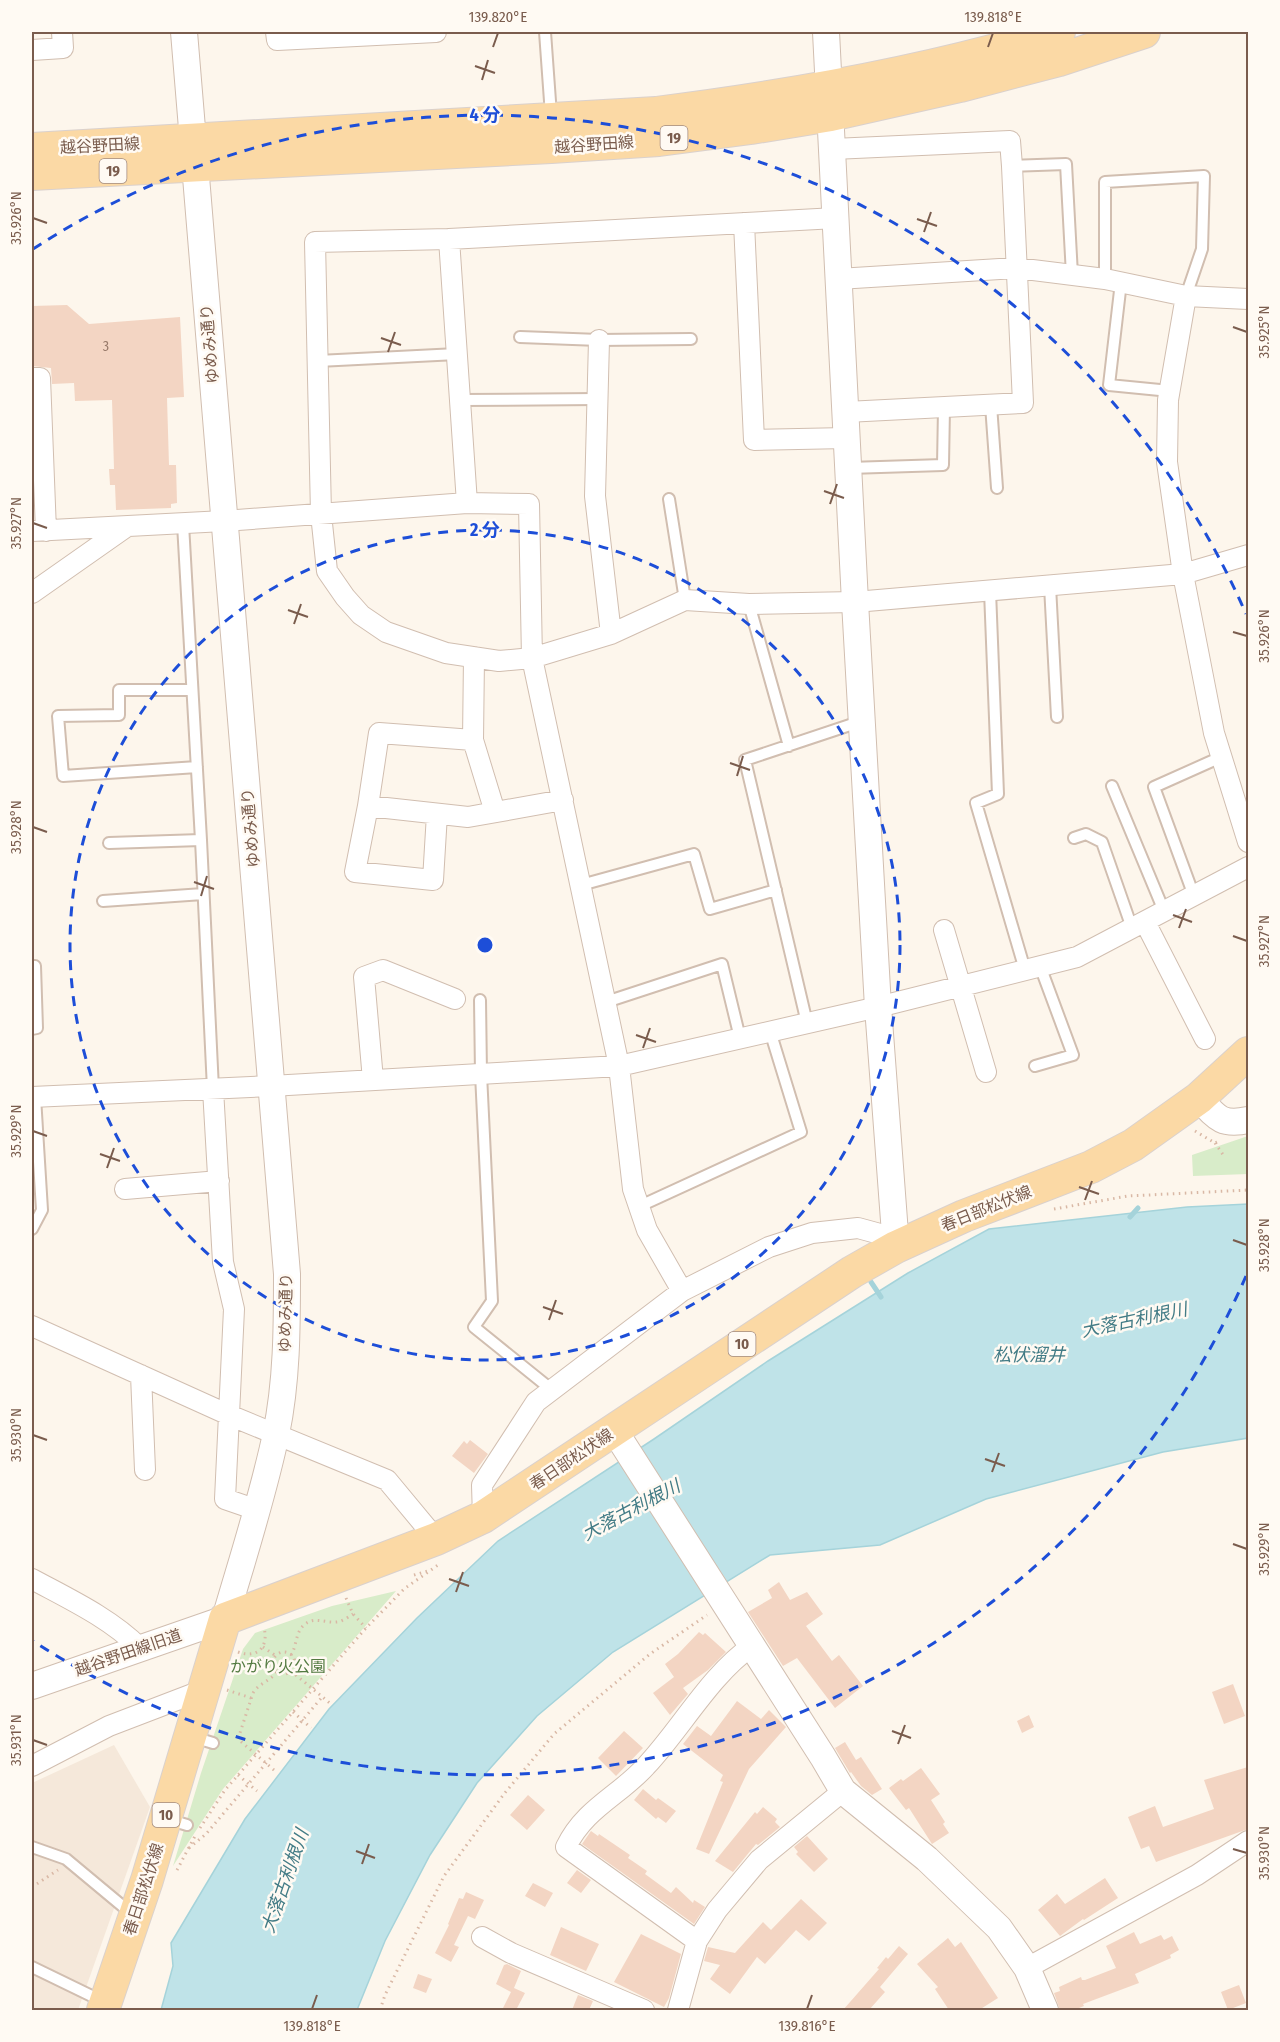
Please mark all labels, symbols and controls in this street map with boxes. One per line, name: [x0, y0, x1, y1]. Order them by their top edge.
text: 139.820°E: [469, 8, 527, 26]
text: 139.818°E: [964, 8, 1022, 26]
text: 4 分: [470, 104, 501, 126]
road number: 19: [660, 126, 688, 150]
street label: 越谷野田線: [553, 132, 635, 157]
street label: 越谷野田線: [60, 134, 140, 157]
road number: 19: [100, 159, 126, 183]
text: 35.926°N: [7, 191, 25, 245]
street label: ゆめみ通り: [197, 303, 222, 385]
text: 35.925°N: [1255, 306, 1273, 358]
house number: 3: [103, 338, 109, 355]
text: 35.927°N: [7, 497, 25, 549]
text: 2 分: [469, 519, 500, 541]
text: 35.926°N: [1255, 609, 1273, 663]
street label: ゆめみ通り: [238, 787, 263, 869]
text: 35.928°N: [7, 800, 25, 854]
text: 35.927°N: [1255, 915, 1273, 967]
centre of rings: [475, 935, 495, 955]
text: 35.929°N: [7, 1104, 25, 1158]
street label: 春日部松伏線: [938, 1182, 1034, 1235]
text: 35.928°N: [1255, 1218, 1273, 1272]
street label: ゆめみ通り: [275, 1273, 296, 1353]
water label: 大落古利根川: [1079, 1298, 1191, 1342]
road number: 10: [728, 1332, 756, 1356]
water label: 松伏溜井: [993, 1344, 1067, 1366]
text: 35.930°N: [7, 1408, 25, 1462]
street label: 春日部松伏線: [526, 1425, 616, 1494]
water label: 大落古利根川: [578, 1474, 686, 1545]
text: 35.929°N: [1255, 1522, 1273, 1576]
street label: 越谷野田線旧道: [72, 1625, 184, 1680]
park label: かがり火公園: [230, 1657, 326, 1676]
text: 35.931°N: [7, 1714, 25, 1766]
road number: 10: [152, 1803, 180, 1827]
water label: 大落古利根川: [257, 1824, 314, 1936]
text: 35.930°N: [1255, 1826, 1273, 1880]
street label: 春日部松伏線: [120, 1841, 167, 1938]
text: 139.818°E: [283, 2017, 341, 2035]
text: 139.816°E: [778, 2017, 836, 2035]

